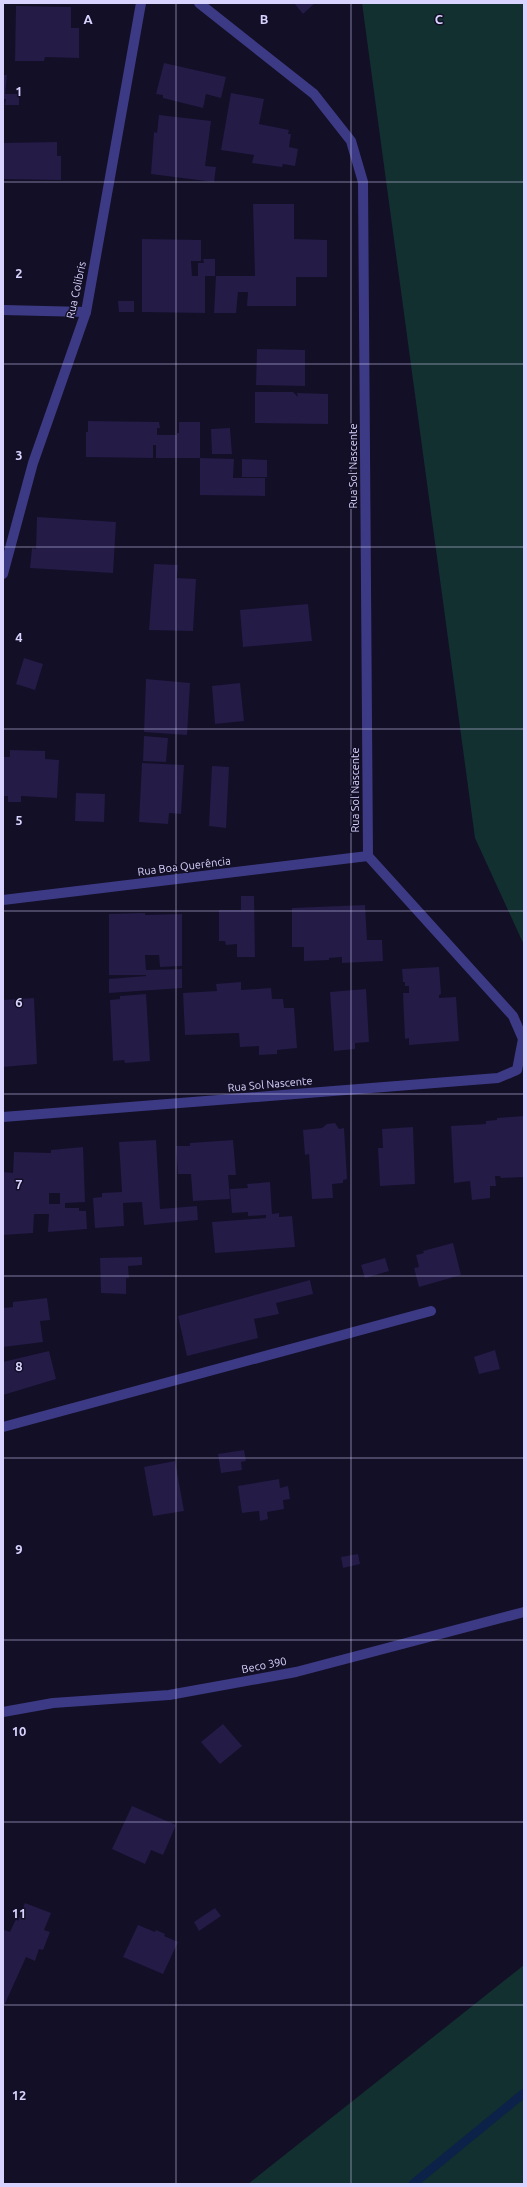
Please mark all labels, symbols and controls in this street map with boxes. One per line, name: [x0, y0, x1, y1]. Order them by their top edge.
text: A: [83, 12, 93, 26]
text: B: [260, 12, 269, 26]
text: C: [435, 12, 444, 26]
text: 1: [15, 84, 23, 98]
street label: Rua Colibris: [64, 260, 88, 320]
text: 2: [15, 266, 23, 280]
street label: Rua Sol Nascente: [347, 424, 359, 509]
text: 3: [15, 448, 23, 462]
text: 4: [15, 630, 23, 644]
street label: Rua Sol Nascente: [349, 748, 361, 833]
text: 5: [15, 813, 23, 827]
street label: Rua Boa Querência: [137, 854, 231, 878]
text: 6: [15, 995, 23, 1009]
street label: Rua Sol Nascente: [227, 1074, 313, 1094]
text: 7: [15, 1177, 23, 1191]
text: 8: [15, 1359, 23, 1373]
text: 9: [15, 1542, 23, 1556]
street label: Beco 390: [240, 1655, 288, 1675]
text: 10: [12, 1724, 26, 1738]
text: 11: [12, 1906, 26, 1920]
text: 12: [12, 2088, 26, 2102]

